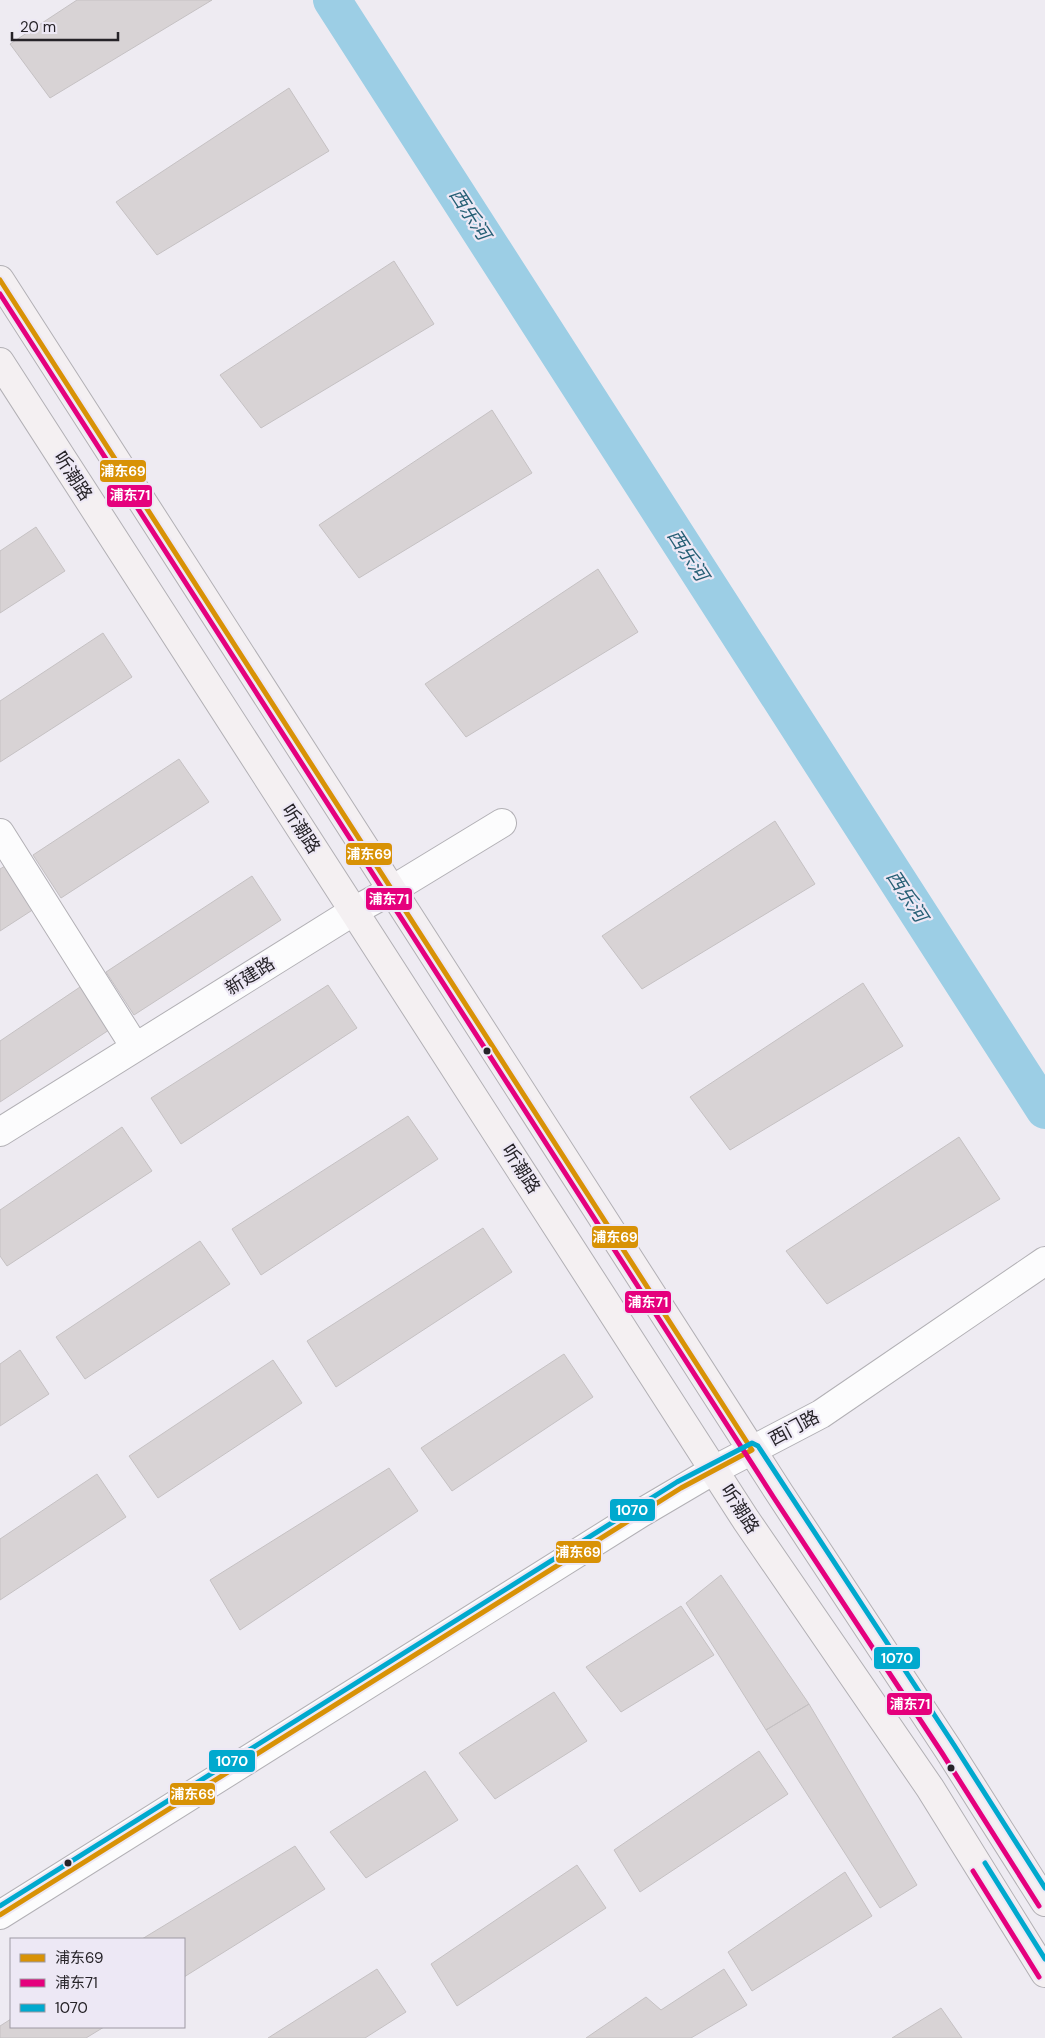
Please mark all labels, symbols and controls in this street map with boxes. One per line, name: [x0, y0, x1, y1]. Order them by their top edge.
scale bar: [12, 10, 119, 42]
text: 20 m: [20, 17, 56, 37]
water label: 西乐河: [444, 183, 498, 248]
street label: 听潮路: [48, 447, 98, 505]
line badge: 浦东69: [99, 459, 147, 483]
text: 浦东69: [100, 462, 146, 480]
line badge: 浦东71: [106, 484, 153, 508]
text: 浦东71: [110, 486, 150, 504]
water label: 西乐河: [662, 524, 716, 589]
street label: 听潮路: [276, 800, 326, 858]
line badge: 浦东69: [345, 842, 393, 866]
text: 浦东69: [346, 845, 392, 863]
water label: 西乐河: [881, 865, 935, 930]
line badge: 浦东71: [365, 887, 413, 911]
text: 浦东71: [369, 890, 409, 908]
street label: 新建路: [221, 952, 279, 1000]
unlabelled marker: [482, 1046, 492, 1056]
street label: 听潮路: [496, 1140, 546, 1198]
line badge: 浦东69: [591, 1225, 639, 1249]
text: 浦东69: [592, 1228, 638, 1246]
line badge: 浦东71: [624, 1290, 672, 1314]
text: 浦东71: [628, 1293, 668, 1311]
street label: 西门路: [765, 1405, 823, 1451]
street label: 听潮路: [715, 1480, 765, 1538]
line badge: 1070: [609, 1498, 656, 1522]
text: 1070: [616, 1501, 648, 1519]
line badge: 浦东69: [555, 1540, 602, 1564]
text: 浦东69: [555, 1543, 601, 1561]
line badge: 1070: [873, 1646, 921, 1670]
text: 1070: [881, 1649, 913, 1667]
line badge: 浦东71: [886, 1692, 933, 1716]
text: 浦东71: [890, 1695, 930, 1713]
line badge: 1070: [208, 1749, 256, 1773]
text: 1070: [216, 1752, 248, 1770]
unlabelled marker: [946, 1763, 956, 1773]
line badge: 浦东69: [169, 1782, 216, 1806]
text: 浦东69: [170, 1785, 216, 1803]
unlabelled marker: [63, 1858, 73, 1868]
legend: [10, 1938, 185, 2028]
text: 浦东69: [55, 1948, 104, 1968]
text: 浦东71: [55, 1973, 98, 1993]
text: 1070: [55, 1998, 88, 2018]

